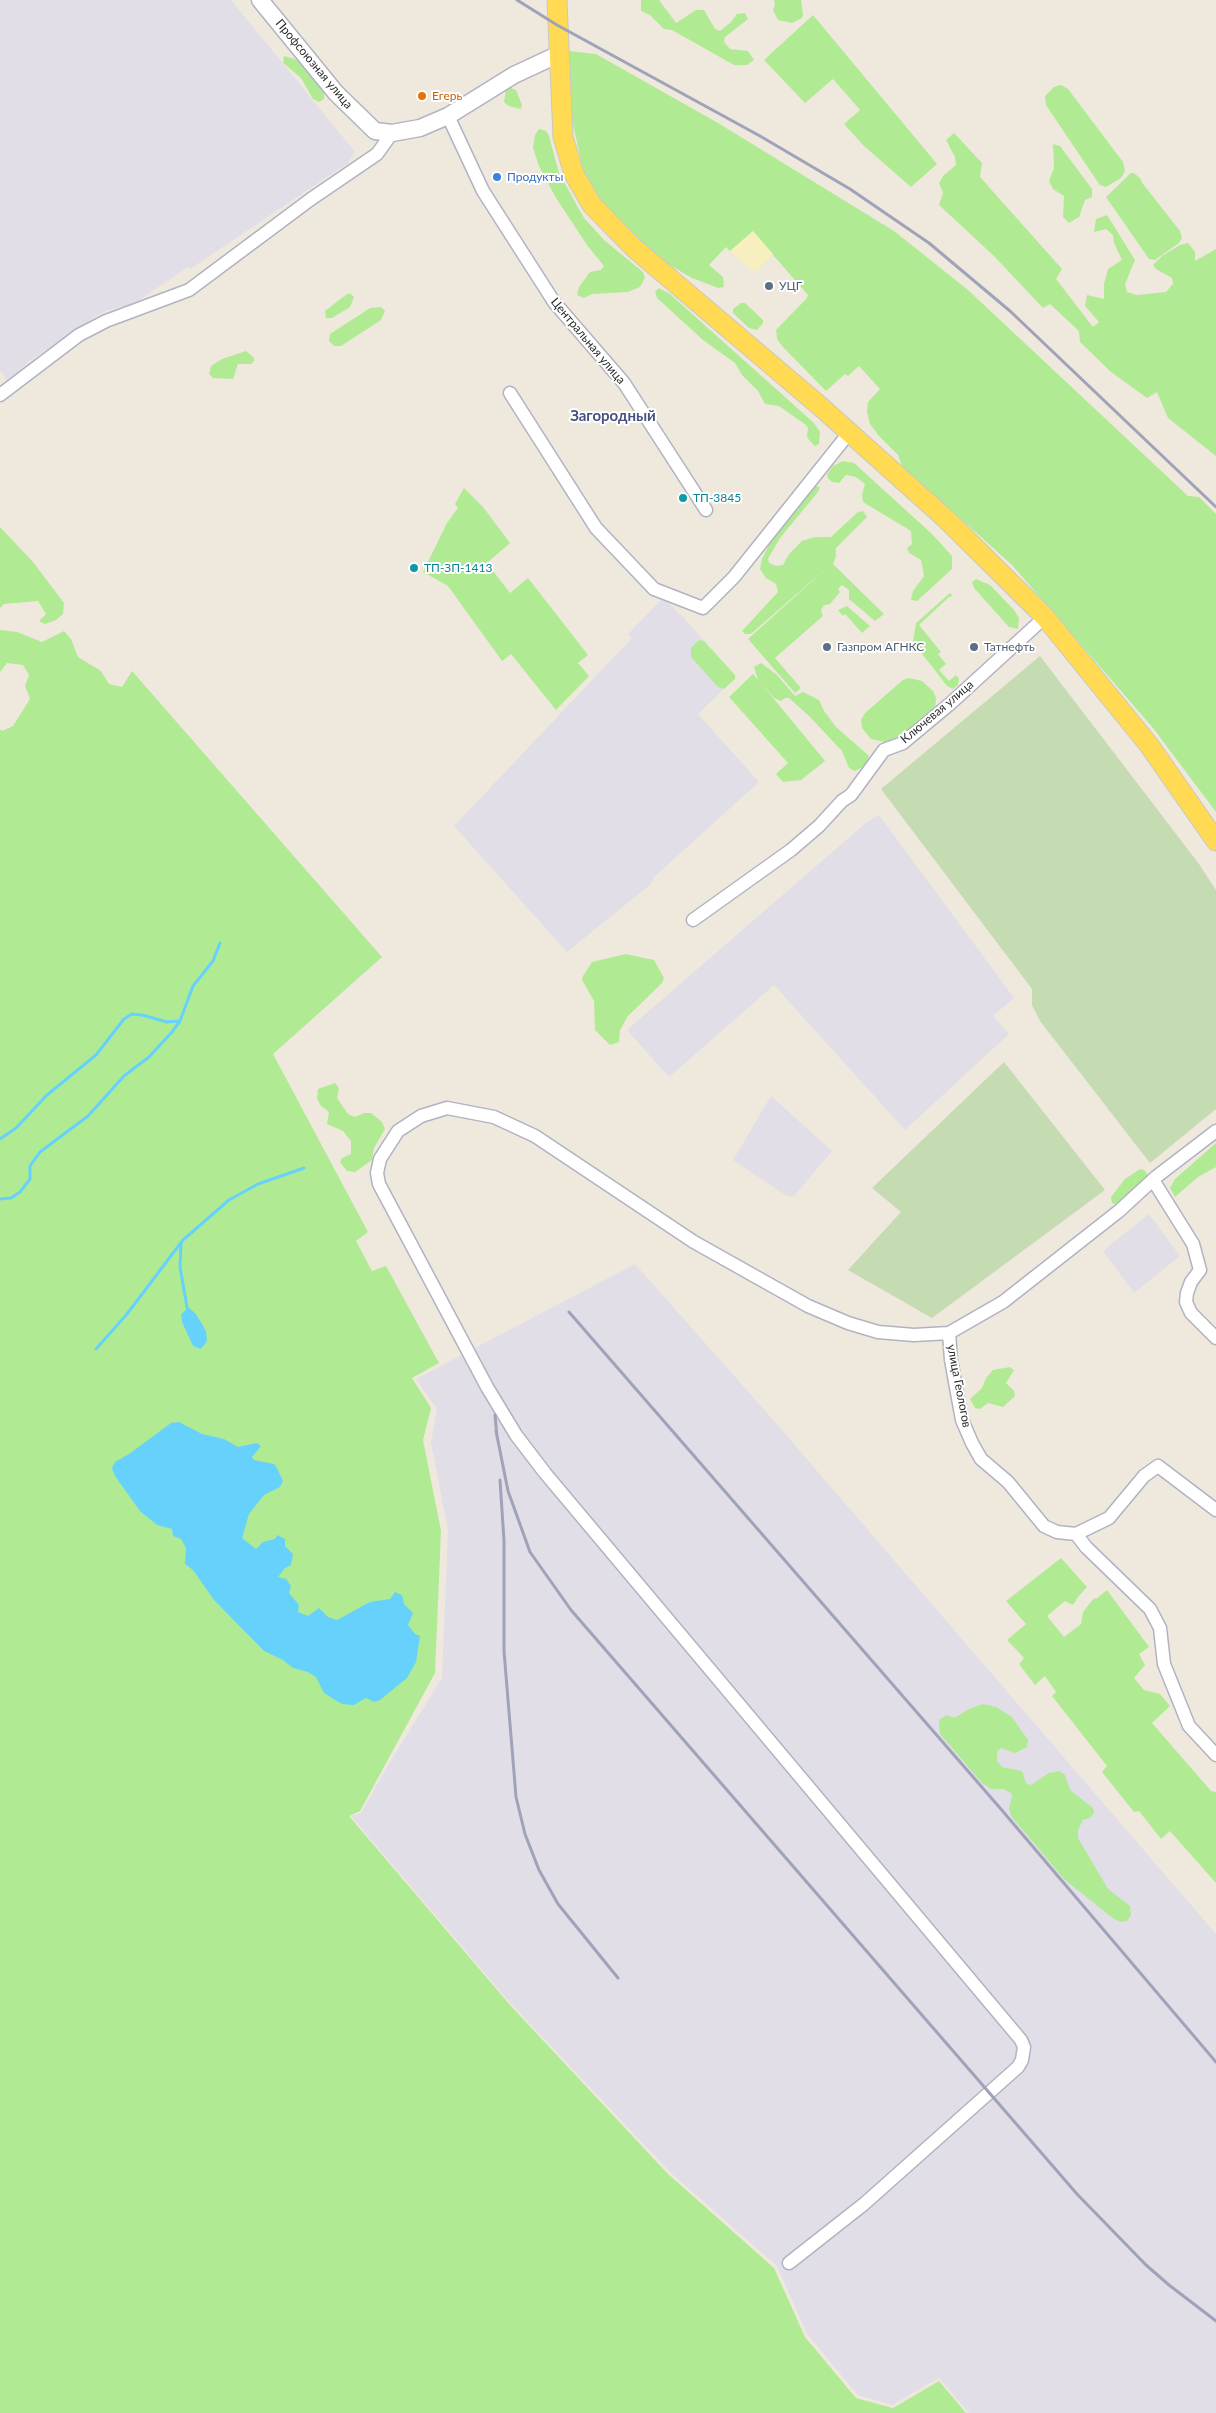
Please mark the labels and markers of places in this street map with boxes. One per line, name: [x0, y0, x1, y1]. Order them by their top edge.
place label: Егерь: [432, 89, 462, 103]
marker: Егерь: [416, 90, 428, 102]
place label: Продукты: [507, 170, 563, 184]
marker: Продукты: [491, 171, 503, 183]
place label: УЦГ: [779, 279, 802, 293]
marker: УЦГ: [763, 280, 775, 292]
place label: ТП-3845: [693, 491, 741, 505]
marker: ТП-3845: [677, 492, 689, 504]
place label: ТП-ЗП-1413: [424, 561, 492, 575]
marker: ТП-ЗП-1413: [408, 562, 420, 574]
place label: Газпром АГНКС: [837, 640, 924, 654]
place label: Татнефть: [984, 640, 1035, 654]
marker: Газпром АГНКС: [821, 641, 833, 653]
marker: Татнефть: [968, 641, 980, 653]

